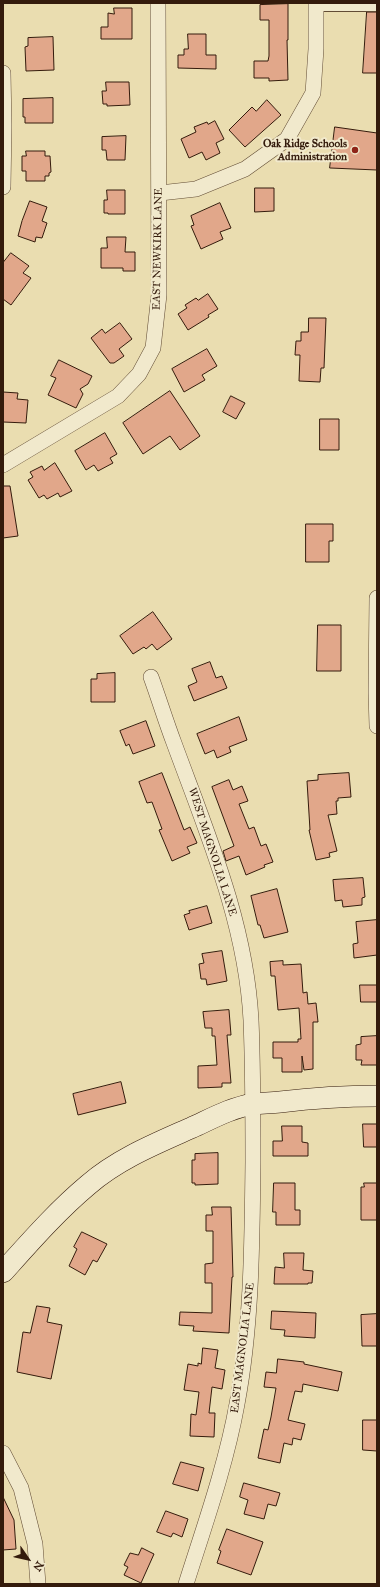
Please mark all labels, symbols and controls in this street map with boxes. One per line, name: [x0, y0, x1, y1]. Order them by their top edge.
place label: Oak Ridge Schools Administration: [263, 137, 347, 163]
marker: Oak Ridge Schools Administration: [350, 145, 360, 155]
street label: EAST NEWKIRK LANE: [150, 188, 166, 310]
street label: WEST MAGNOLIA LANE: [185, 786, 239, 918]
street label: EAST MAGNOLIA LANE: [228, 1282, 258, 1414]
north arrow: [8, 1539, 48, 1579]
text: N: [30, 1558, 46, 1573]

